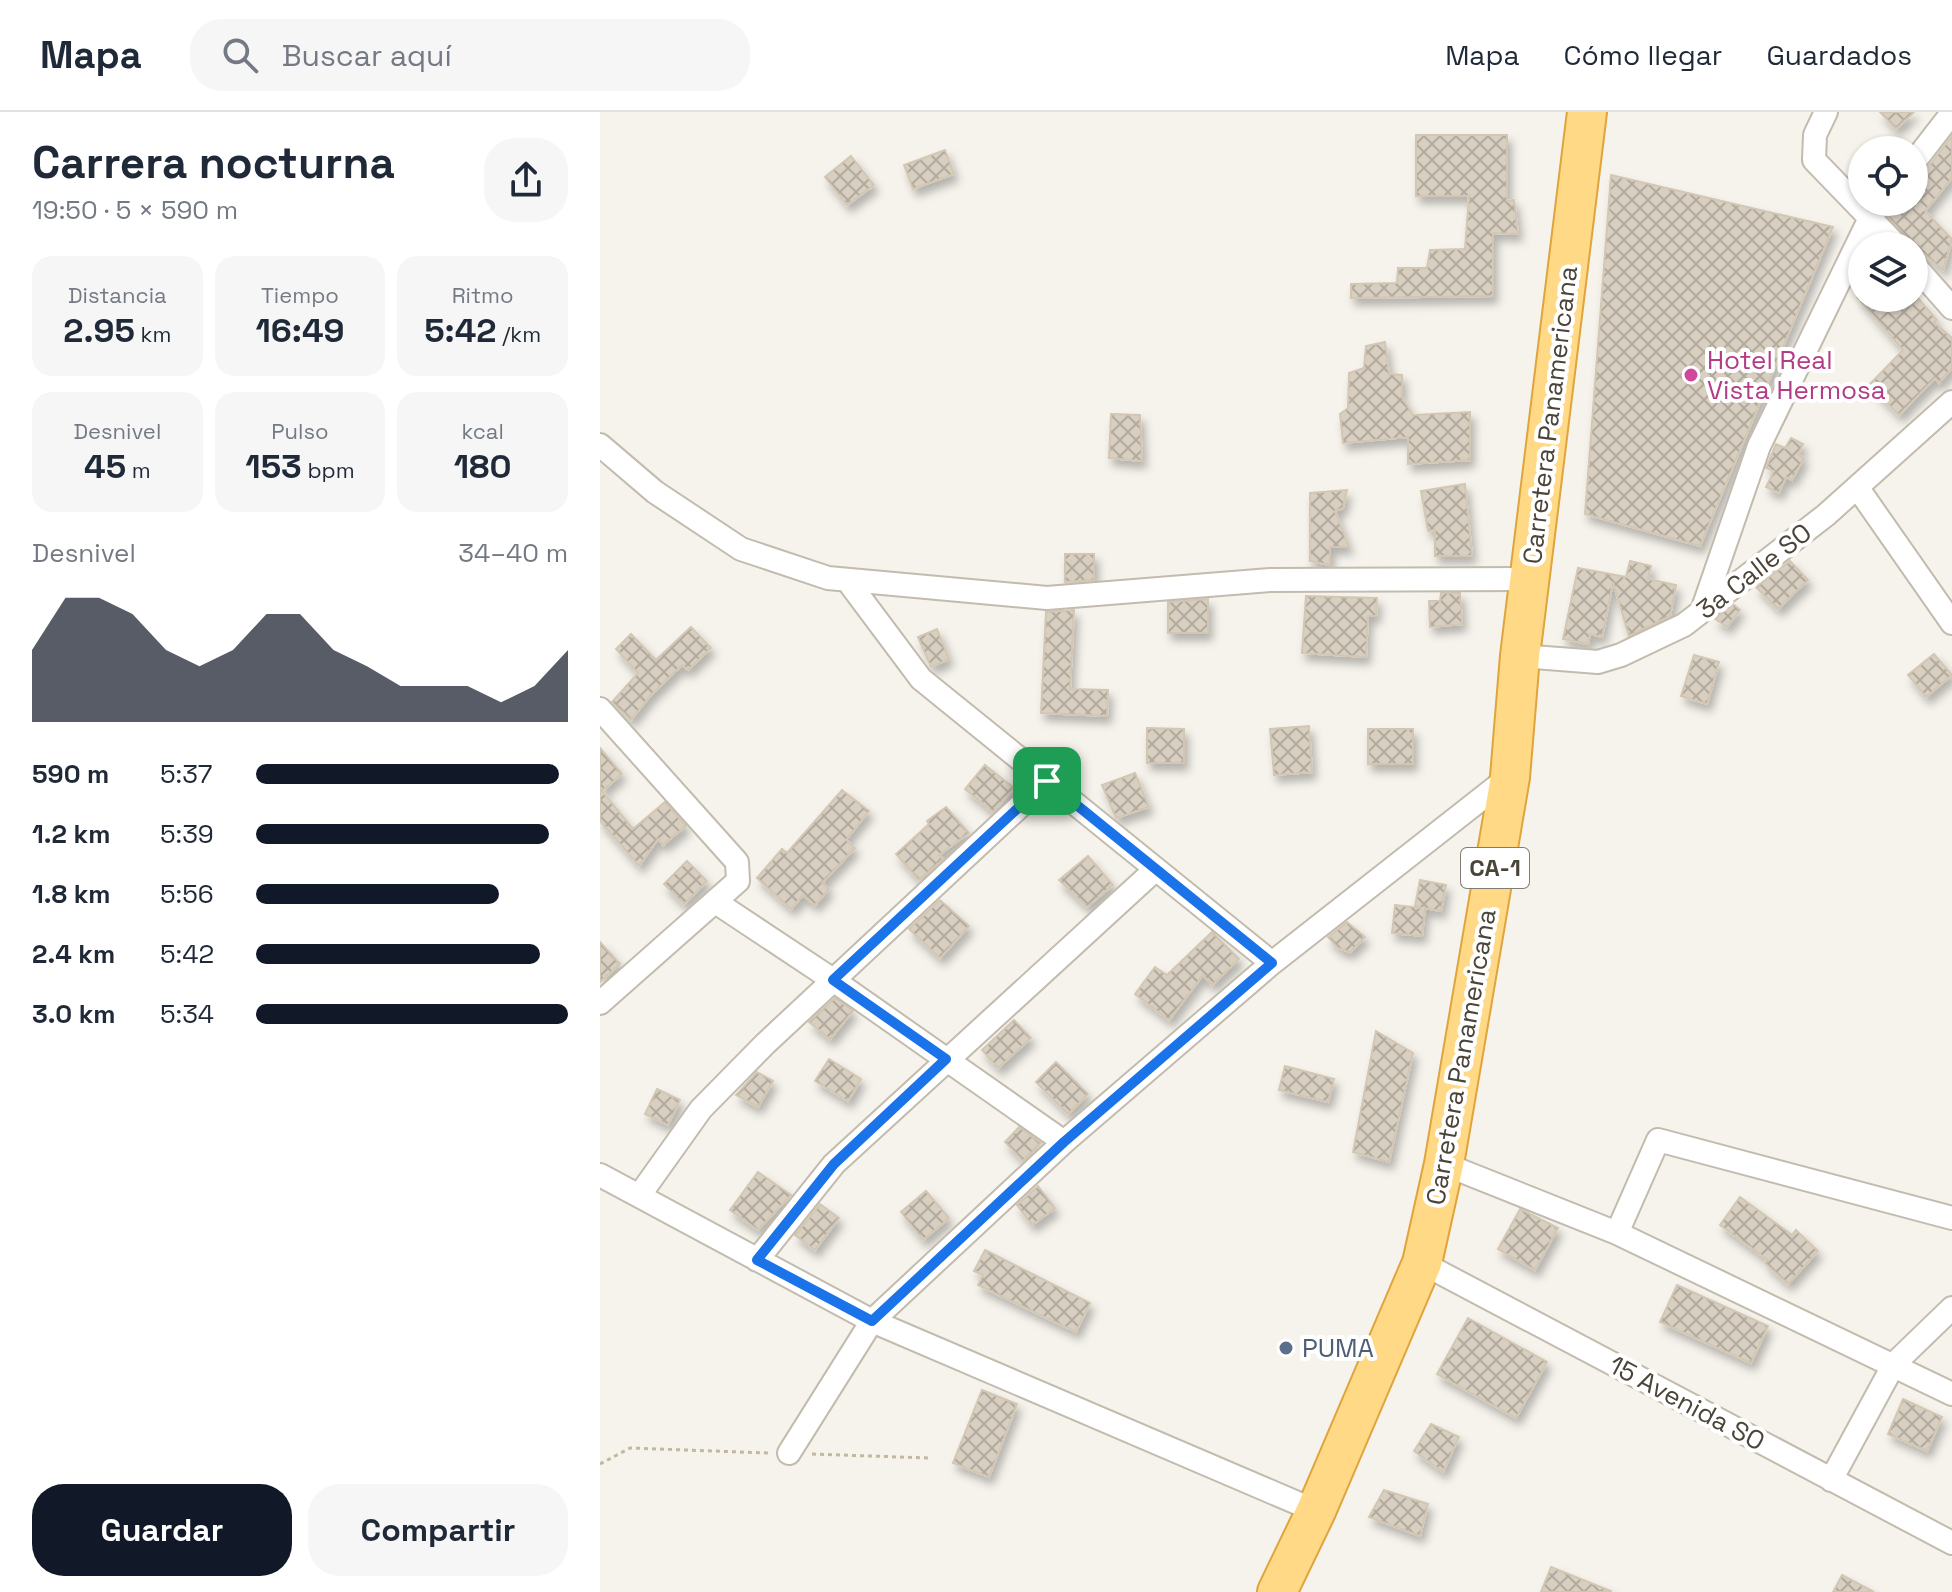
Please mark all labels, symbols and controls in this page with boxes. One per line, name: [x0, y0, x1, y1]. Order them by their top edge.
search box: [190, 19, 750, 91]
text: Mapa: [40, 31, 142, 79]
icon: search: [218, 33, 262, 77]
text: Buscar aquí: [282, 36, 452, 75]
text: Mapa: [1445, 37, 1520, 73]
text: Cómo llegar: [1564, 37, 1722, 73]
text: Guardados: [1766, 37, 1912, 73]
text: Carrera nocturna: [32, 135, 395, 191]
map controls: [1848, 136, 1928, 312]
button: locate: [1848, 136, 1928, 216]
button: share: [484, 138, 568, 222]
text: 19:50 · 5 × 590 m: [32, 193, 238, 227]
button: layers: [1848, 232, 1928, 312]
street label: Carretera Panamericana: [1515, 264, 1585, 566]
text: Distancia: [68, 281, 167, 309]
text: Tiempo: [261, 281, 339, 309]
text: Ritmo: [452, 281, 514, 309]
text: 2.95: [63, 309, 135, 352]
text: 16:49: [255, 309, 345, 352]
text: 5:42: [424, 309, 497, 352]
text: km: [135, 320, 171, 348]
text: /km: [497, 320, 541, 348]
place label: Hotel Real Vista Hermosa: [1707, 343, 1886, 407]
marker: Hotel Real Vista Hermosa: [1682, 366, 1700, 384]
text: Desnivel: [73, 417, 161, 445]
text: Pulso: [271, 417, 329, 445]
text: kcal: [461, 417, 504, 445]
text: 45: [84, 445, 126, 488]
text: 153: [245, 445, 302, 488]
text: 180: [454, 445, 512, 488]
text: m: [126, 456, 151, 484]
text: bpm: [302, 456, 355, 484]
street label: 3a Calle SO: [1690, 515, 1818, 627]
text: Desnivel: [32, 536, 136, 570]
text: 34–40 m: [458, 536, 568, 570]
pin: [1013, 747, 1081, 815]
text: 590 m: [32, 757, 109, 791]
text: 5:37: [160, 757, 213, 791]
icon: arrive: [1025, 759, 1069, 803]
text: 1.2 km: [32, 817, 110, 851]
text: 5:39: [160, 817, 214, 851]
road number: CA-1: [1461, 848, 1529, 888]
text: 1.8 km: [32, 877, 111, 911]
text: 5:56: [160, 877, 214, 911]
street label: Carretera Panamericana: [1418, 906, 1504, 1208]
text: 2.4 km: [32, 937, 115, 971]
text: 5:42: [160, 937, 214, 971]
text: 3.0 km: [32, 997, 116, 1031]
text: 5:34: [160, 997, 214, 1031]
place label: PUMA: [1302, 1331, 1374, 1365]
marker: PUMA: [1277, 1339, 1295, 1357]
street label: 15 Avenida SO: [1603, 1348, 1771, 1458]
button: Guardar: [32, 1484, 292, 1576]
button: Compartir: [308, 1484, 568, 1576]

